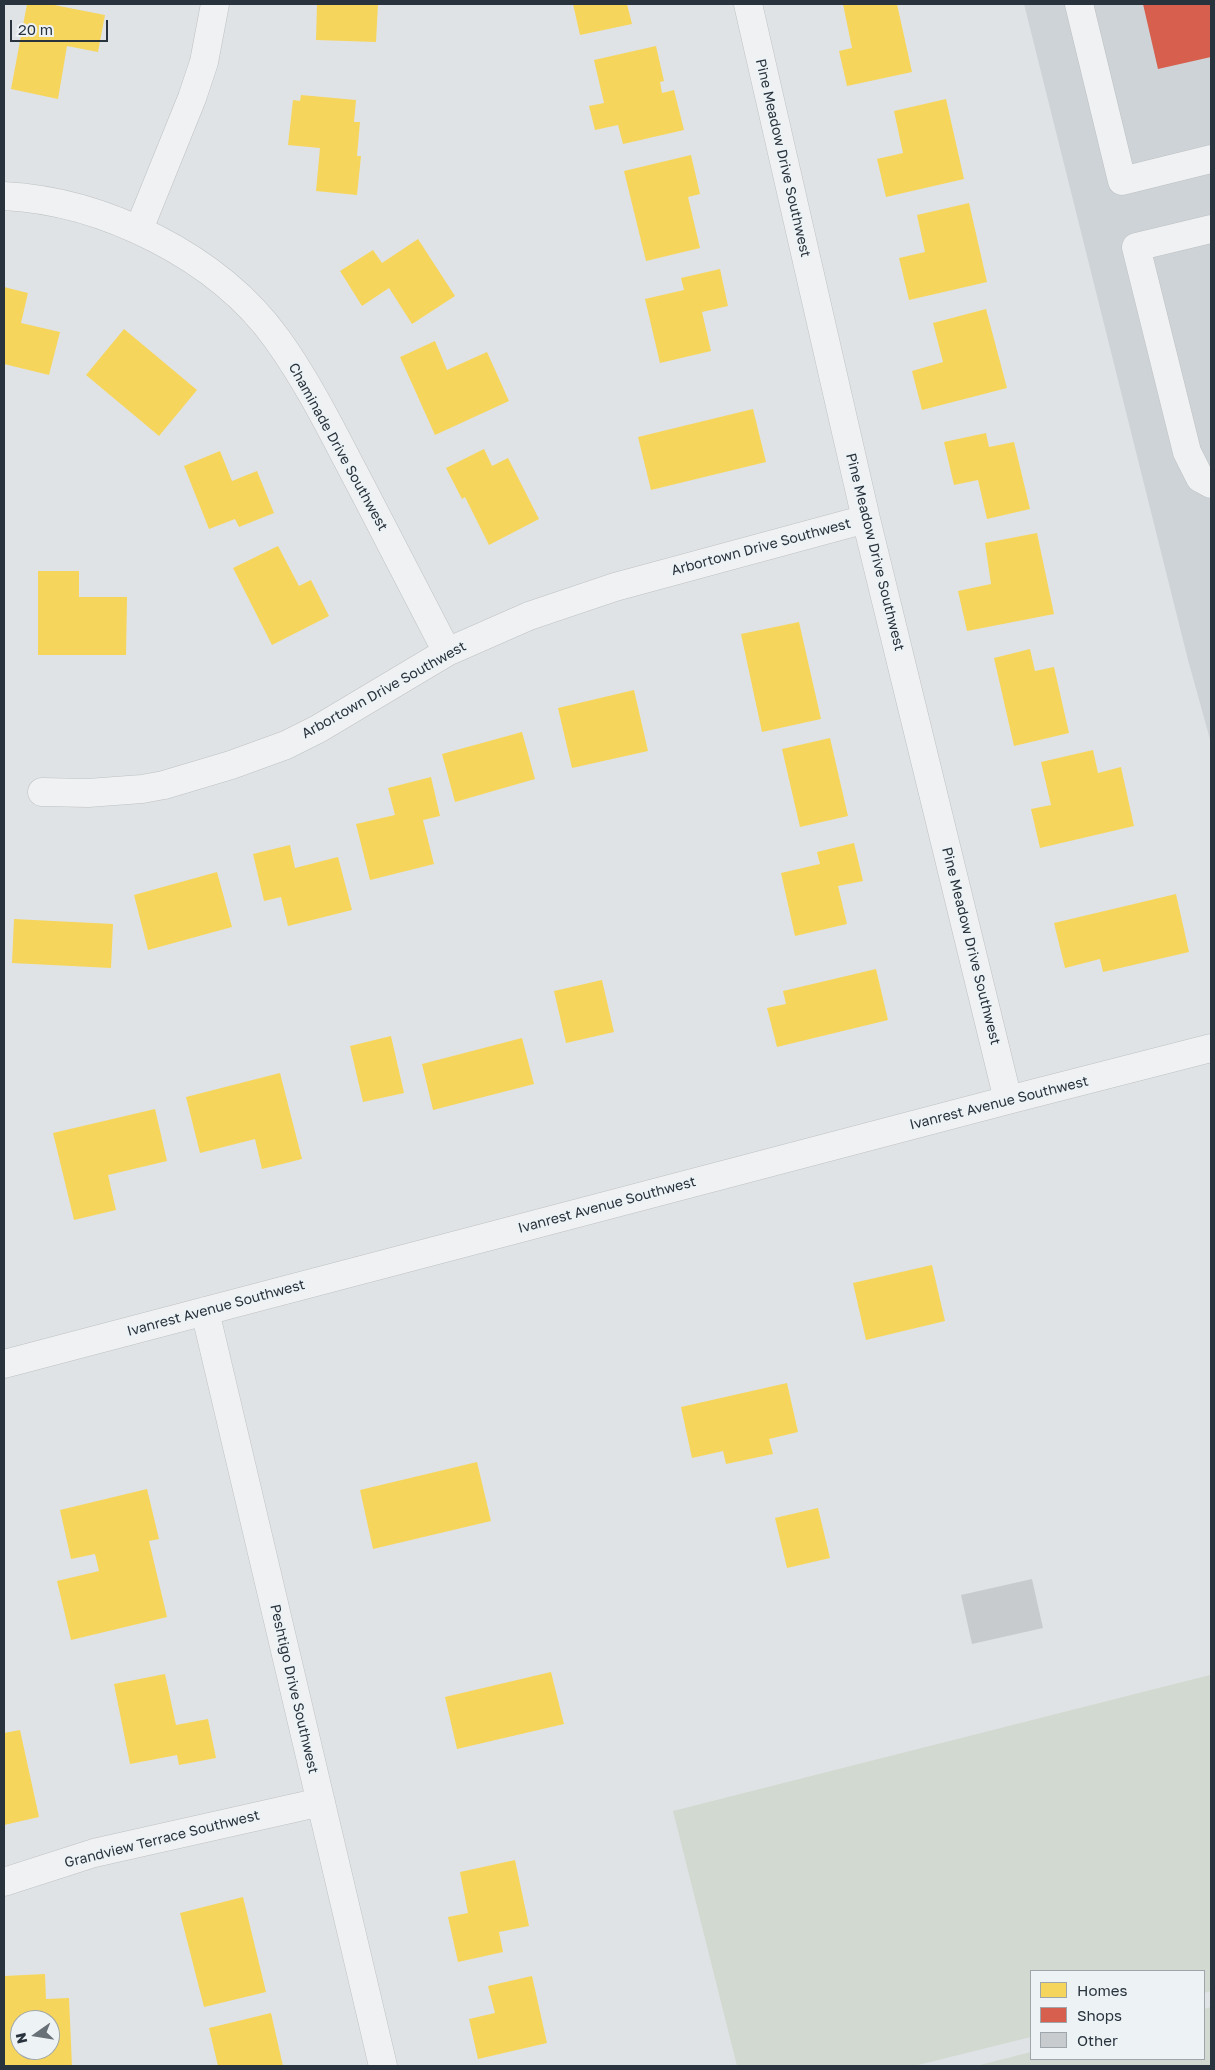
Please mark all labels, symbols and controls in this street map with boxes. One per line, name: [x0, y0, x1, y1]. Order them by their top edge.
scale bar: [12, 10, 110, 42]
text: 20 m: [18, 20, 53, 38]
street label: Pine Meadow Drive Southwest: [752, 57, 814, 259]
street label: Chaminade Drive Southwest: [285, 360, 391, 534]
street label: Pine Meadow Drive Southwest: [842, 451, 908, 653]
street label: Arbortown Drive Southwest: [669, 515, 853, 579]
street label: Arbortown Drive Southwest: [299, 638, 469, 742]
street label: Pine Meadow Drive Southwest: [938, 845, 1004, 1047]
street label: Ivanrest Avenue Southwest: [908, 1073, 1090, 1133]
street label: Ivanrest Avenue Southwest: [516, 1173, 698, 1237]
street label: Ivanrest Avenue Southwest: [125, 1276, 307, 1340]
street label: Peshtigo Drive Southwest: [266, 1603, 322, 1775]
street label: Grandview Terrace Southwest: [63, 1807, 261, 1871]
legend: [1030, 1970, 1205, 2060]
text: Homes: [1077, 1981, 1127, 1999]
text: Shops: [1077, 2006, 1122, 2024]
north arrow: [10, 2010, 60, 2060]
text: N: [11, 2031, 30, 2045]
text: Other: [1077, 2031, 1118, 2049]

